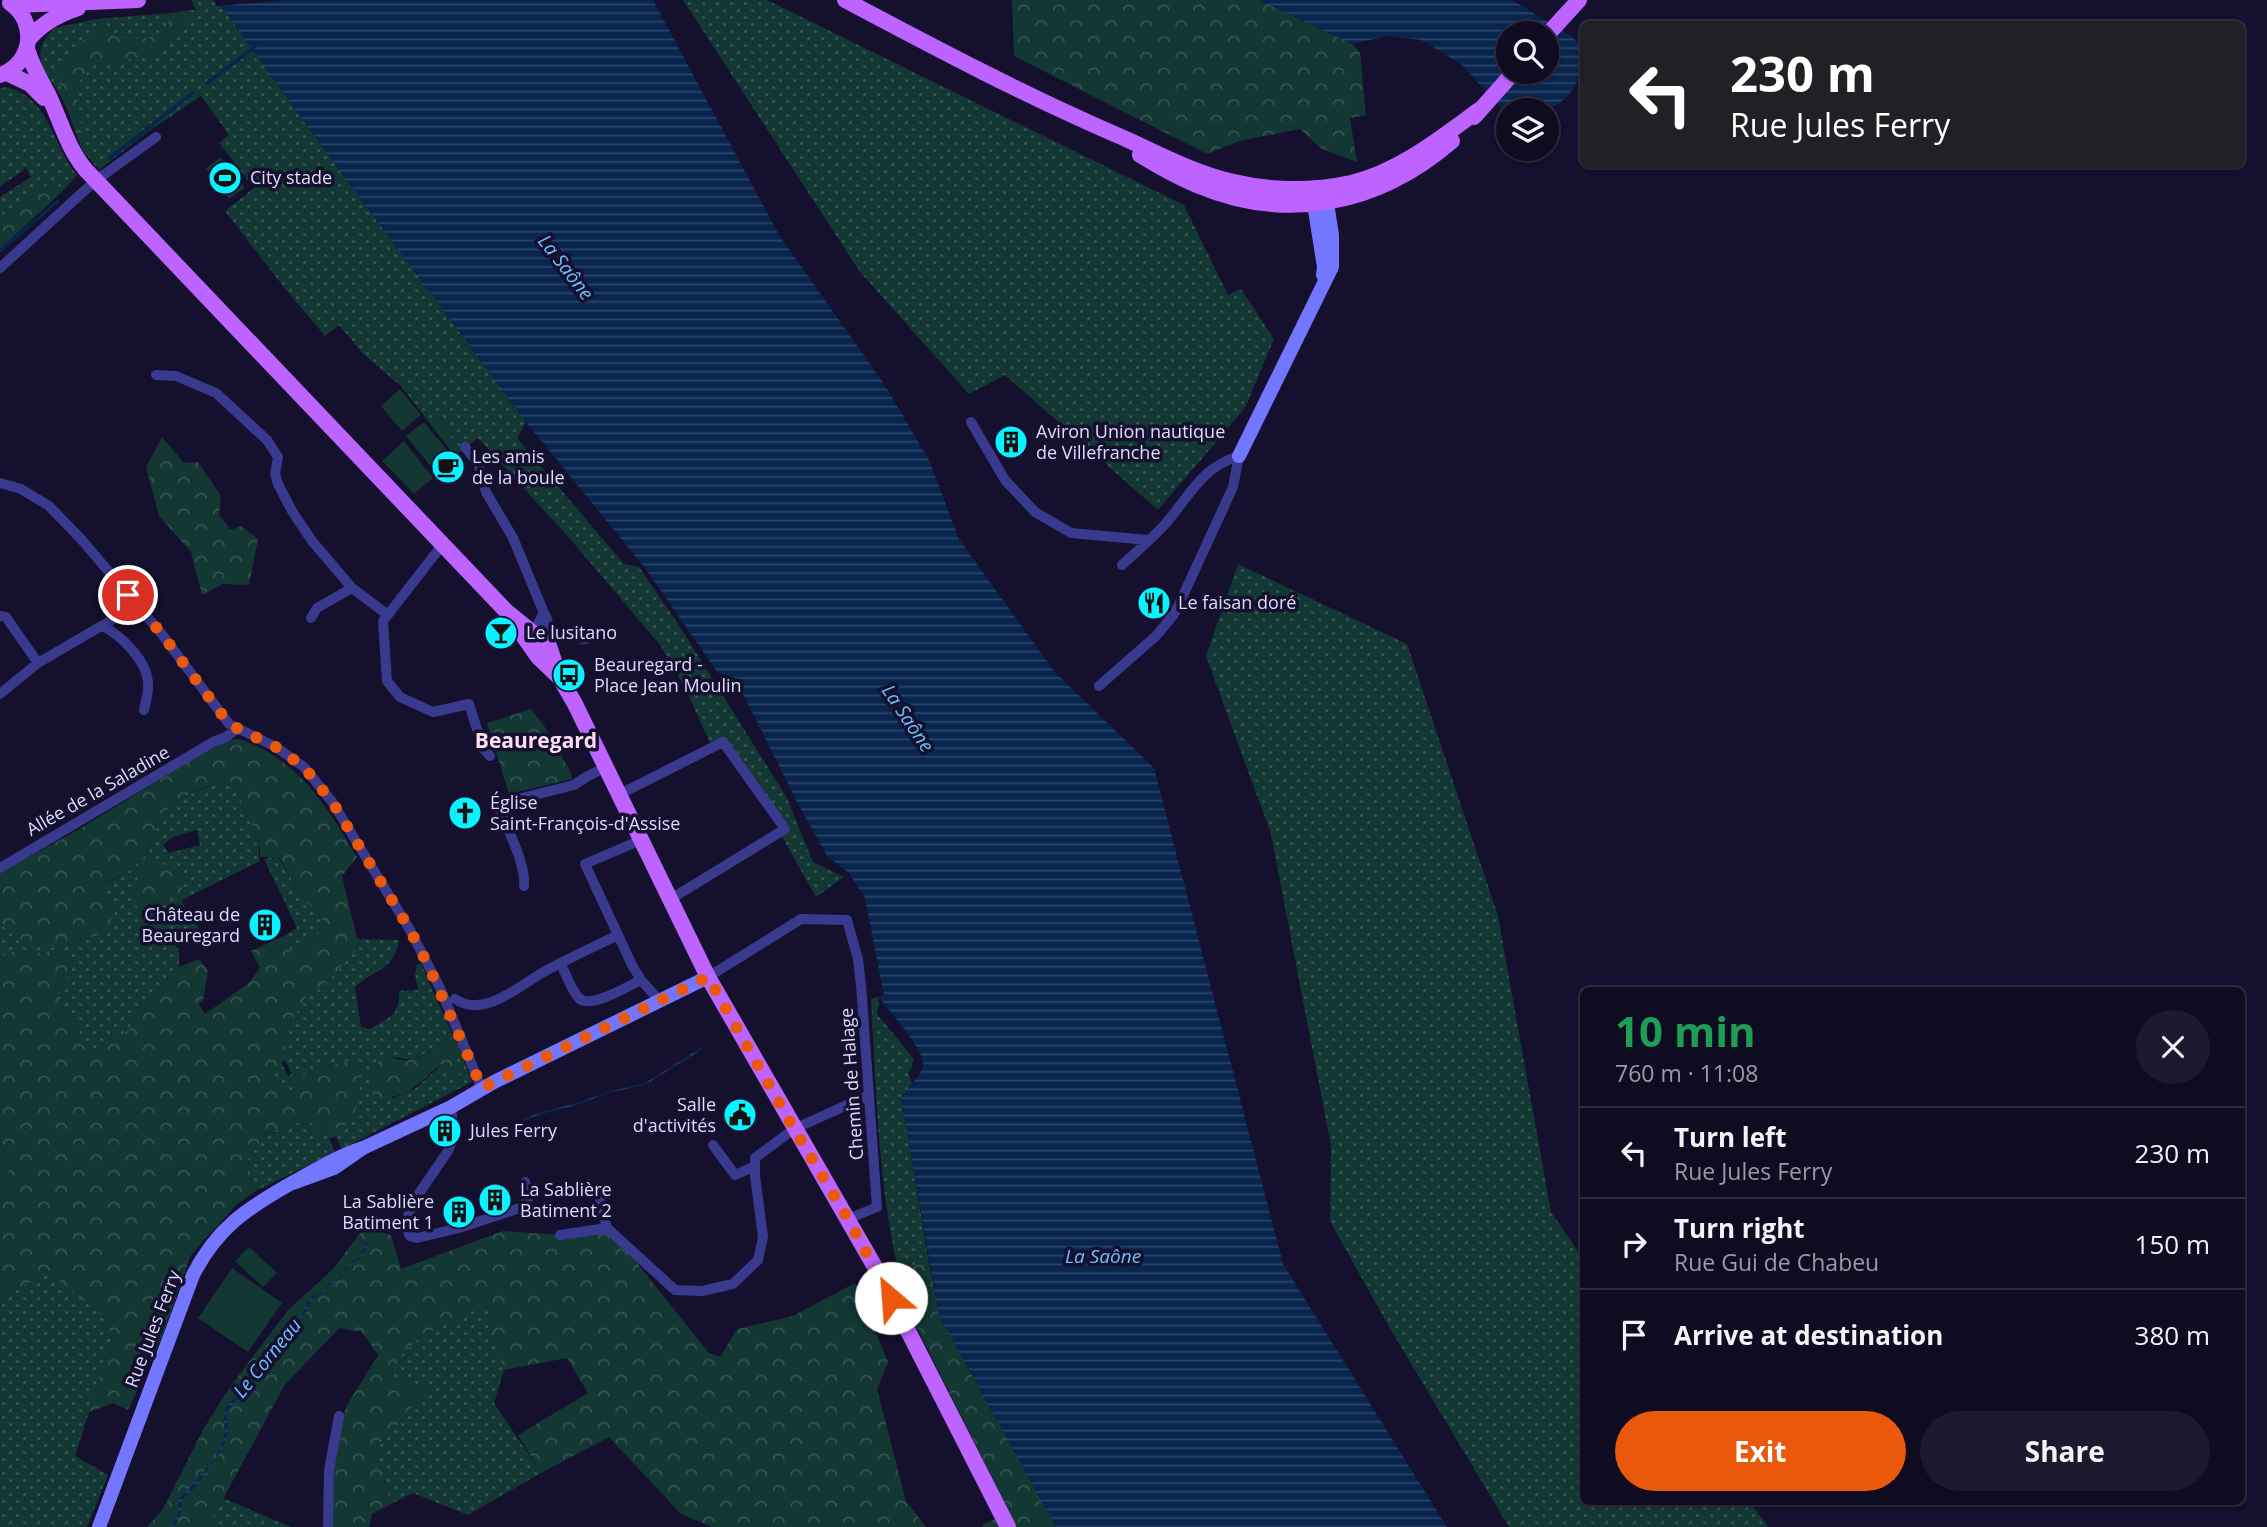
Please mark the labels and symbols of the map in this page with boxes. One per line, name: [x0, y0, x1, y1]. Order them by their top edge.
sports icon: City stade: [206, 159, 244, 197]
place label: City stade: [250, 165, 332, 189]
water label: La Saône: [532, 229, 600, 305]
place label: Aviron Union nautique de Villefranche: [1036, 419, 1225, 464]
building icon: Aviron Union nautique de Villefranche: [992, 423, 1030, 461]
place label: Les amis de la boule: [472, 444, 565, 489]
cafe icon: Les amis de la boule: [429, 448, 467, 486]
pin: [98, 565, 158, 625]
restaurant icon: Le faisan doré: [1135, 584, 1173, 622]
place label: Le faisan doré: [1178, 590, 1296, 614]
bar icon: Le lusitano: [482, 614, 520, 652]
place label: Le lusitano: [526, 620, 617, 644]
place label: Beauregard - Place Jean Moulin: [594, 652, 742, 697]
bus stop icon: Beauregard - Place Jean Moulin: [550, 656, 588, 694]
water label: La Saône: [876, 679, 940, 757]
district label: Beauregard: [475, 726, 597, 754]
street label: Allée de la Saladine: [22, 739, 173, 841]
place label: Église Saint-François-d'Assise: [490, 790, 680, 835]
church icon: Église Saint-François-d'Assise: [446, 794, 484, 832]
place label: Château de Beauregard: [142, 902, 240, 947]
building icon: Château de Beauregard: [246, 906, 284, 944]
street label: Chemin de Halage: [834, 1007, 868, 1161]
place label: Salle d'activités: [633, 1092, 716, 1137]
public building icon: Salle d'activités: [721, 1096, 759, 1134]
building icon: Jules Ferry: [426, 1112, 464, 1150]
place label: Jules Ferry: [468, 1118, 558, 1142]
place label: La Sablière Batiment 2: [520, 1177, 612, 1222]
building icon: La Sablière Batiment 2: [476, 1181, 514, 1219]
place label: La Sablière Batiment 1: [342, 1189, 434, 1234]
building icon: La Sablière Batiment 1: [440, 1193, 478, 1231]
water label: La Saône: [1065, 1243, 1141, 1269]
position arrow: [854, 1261, 928, 1335]
street label: Rue Jules Ferry: [119, 1266, 186, 1391]
water label: Le Corneau: [227, 1313, 307, 1403]

